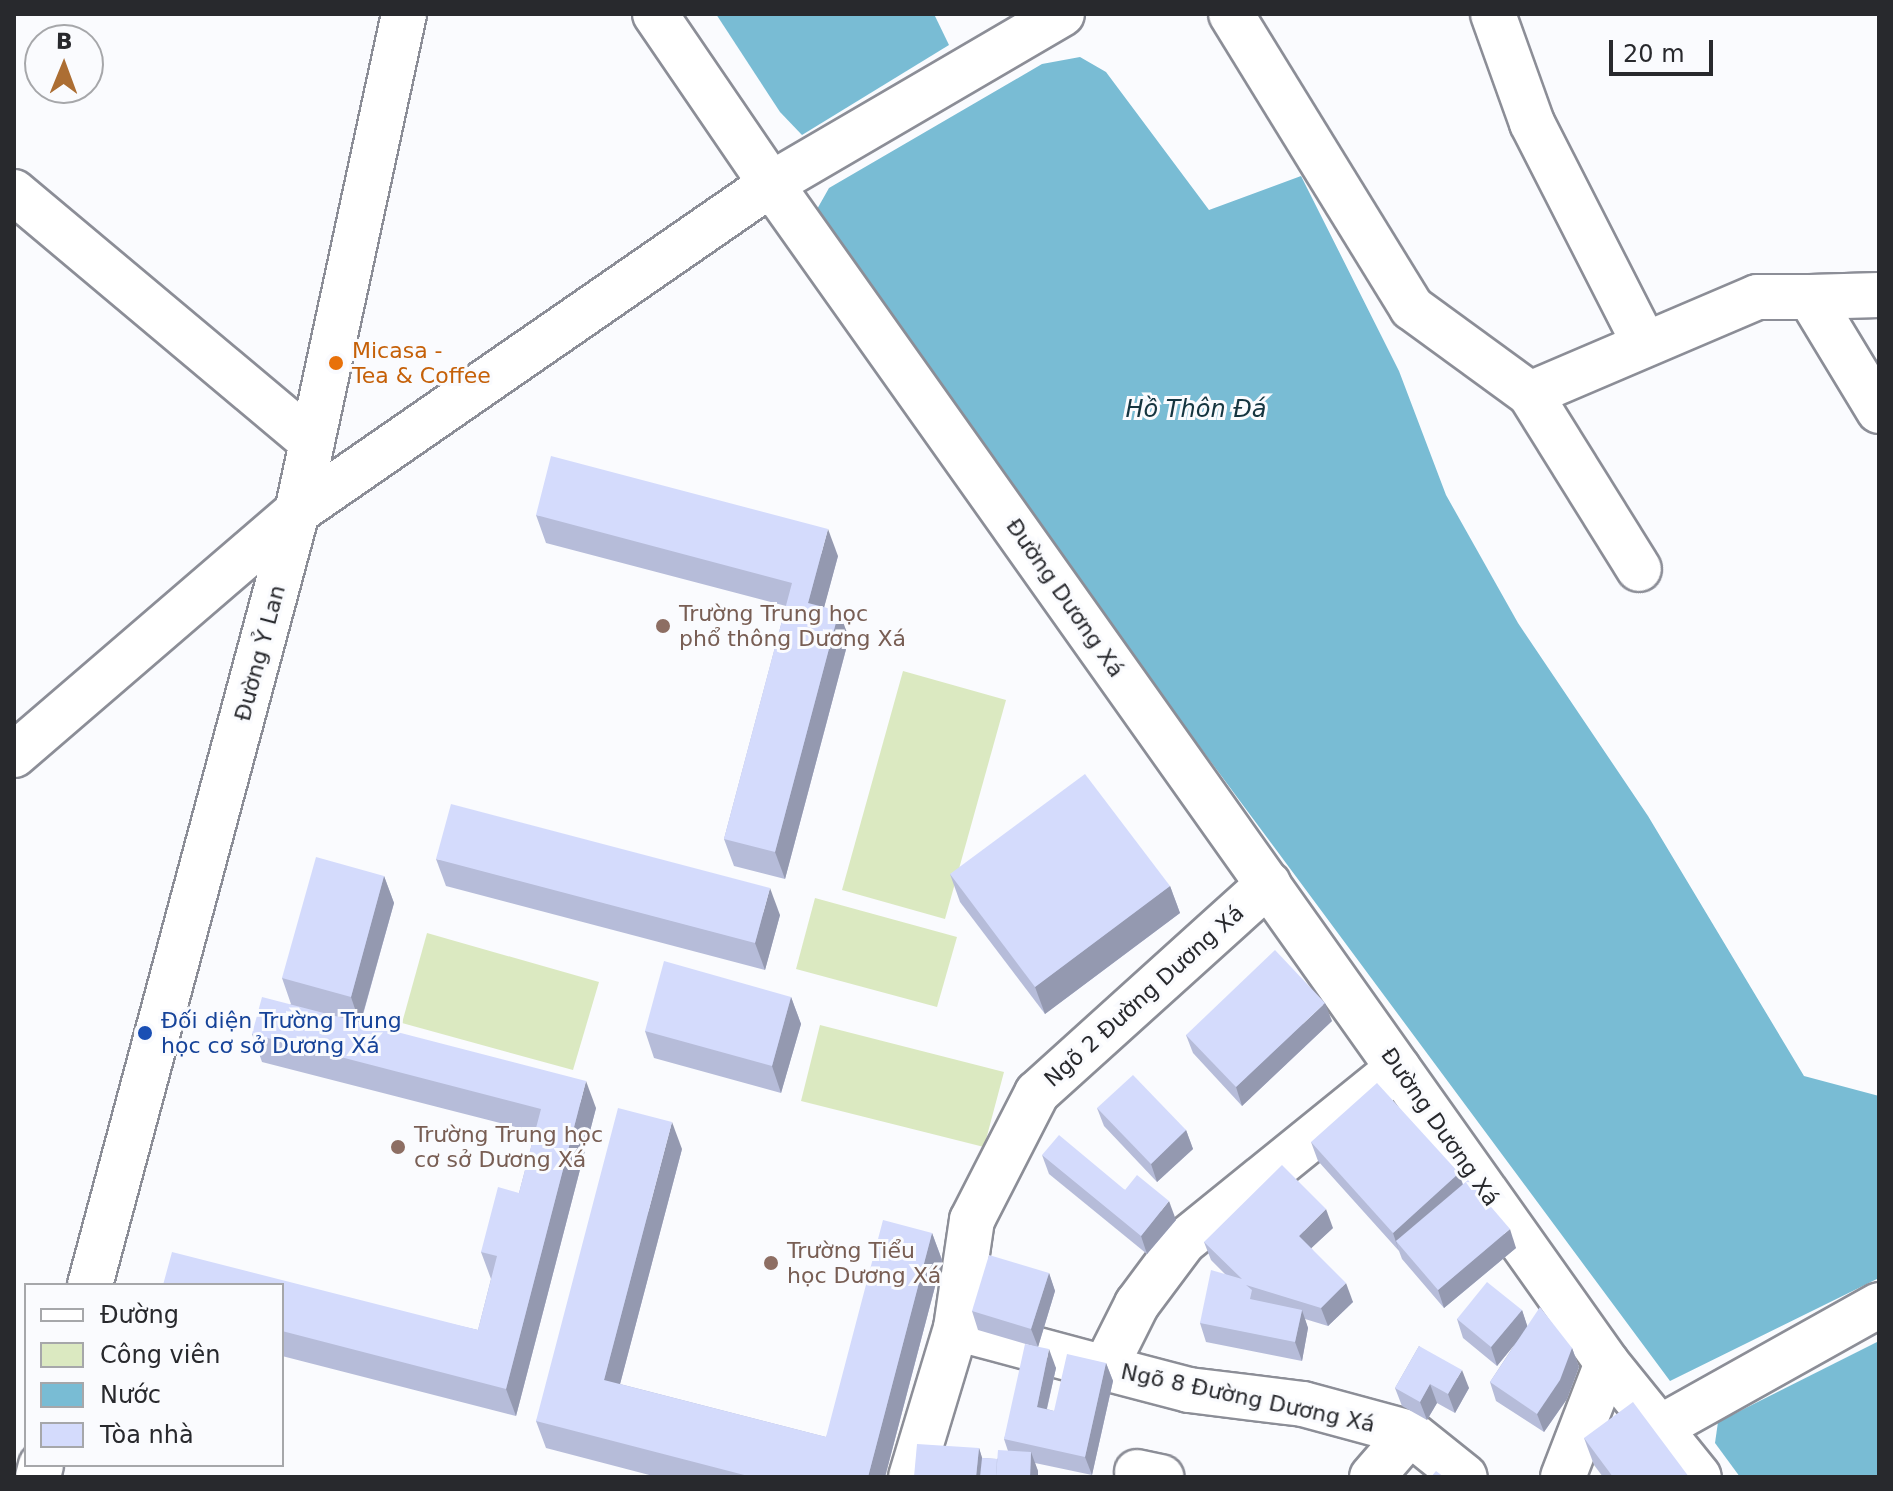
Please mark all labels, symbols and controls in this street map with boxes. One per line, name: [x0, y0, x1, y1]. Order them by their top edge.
north arrow: [24, 24, 104, 104]
scale bar: [1613, 24, 1717, 74]
text: B: [56, 29, 73, 54]
text: 20 m: [1623, 40, 1685, 68]
place label: Micasa - Tea & Coffee: [352, 337, 491, 388]
marker: Micasa - Tea & Coffee: [327, 354, 345, 372]
water label: Hồ Thôn Đá: [1125, 396, 1267, 424]
street label: Đường Dương Xá: [1001, 514, 1129, 682]
street label: Đường Ỷ Lan: [229, 582, 291, 724]
place label: Trường Trung học phổ thông Dương Xá: [679, 600, 906, 652]
marker: Trường Trung học phổ thông Dương Xá: [654, 617, 672, 635]
street label: Ngõ 2 Đường Dương Xá: [1039, 900, 1249, 1092]
place label: Đối diện Trường Trung học cơ sở Dương Xá: [161, 1007, 402, 1058]
marker: Đối diện Trường Trung học cơ sở Dương Xá: [136, 1024, 154, 1042]
street label: Đường Dương Xá: [1376, 1043, 1504, 1211]
place label: Trường Trung học cơ sở Dương Xá: [414, 1121, 603, 1172]
marker: Trường Trung học cơ sở Dương Xá: [389, 1138, 407, 1156]
place label: Trường Tiểu học Dương Xá: [787, 1237, 941, 1288]
marker: Trường Tiểu học Dương Xá: [762, 1254, 780, 1272]
legend: [24, 1283, 284, 1467]
text: Đường: [100, 1301, 179, 1329]
text: Công viên: [100, 1341, 220, 1369]
street label: Ngõ 8 Đường Dương Xá: [1119, 1358, 1377, 1438]
text: Nước: [100, 1381, 161, 1409]
text: Tòa nhà: [100, 1421, 194, 1449]

